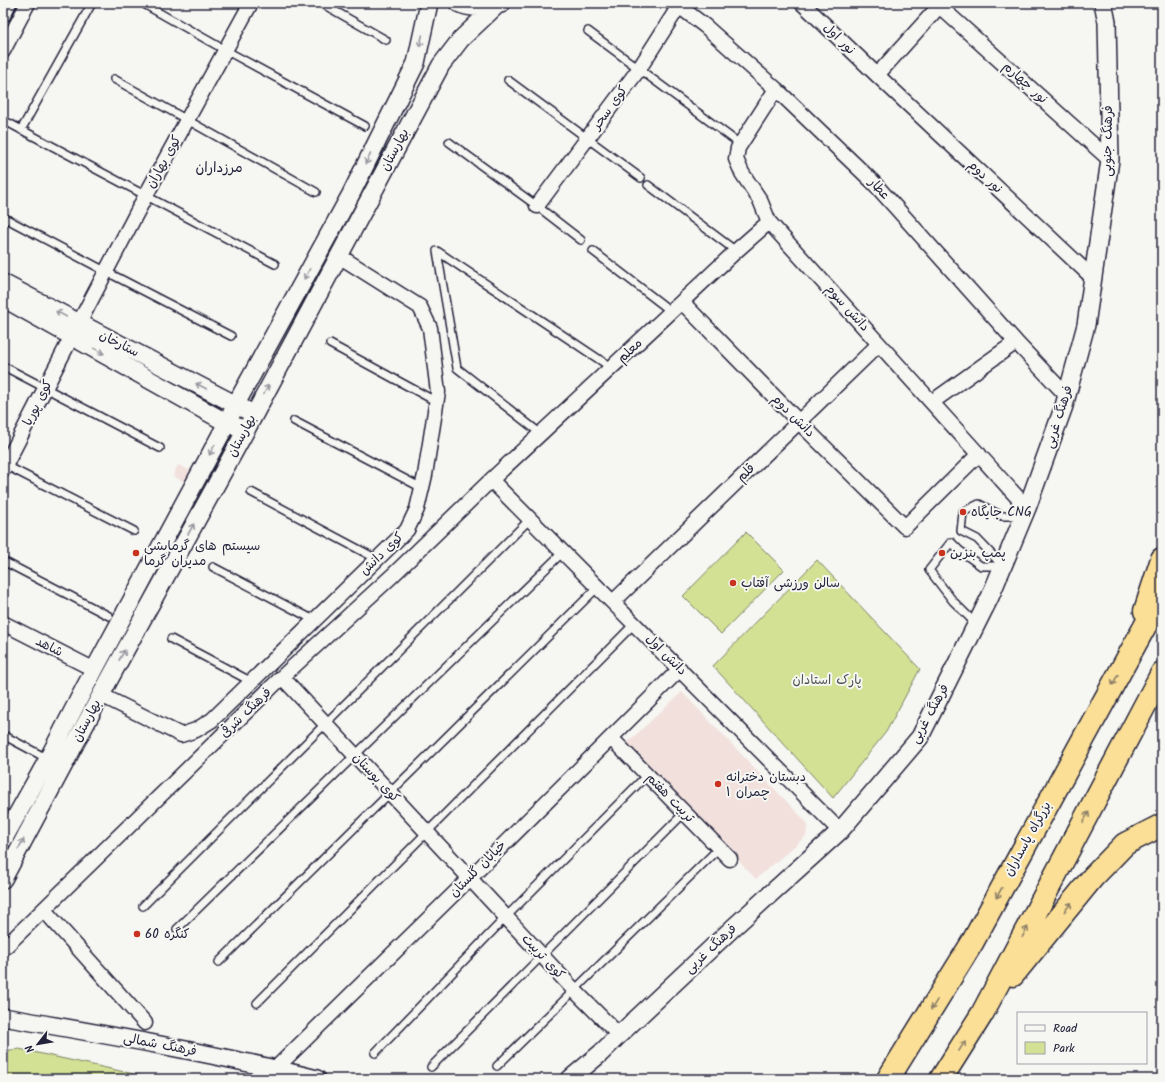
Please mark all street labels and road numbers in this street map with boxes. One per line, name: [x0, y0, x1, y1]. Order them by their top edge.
street label: نور اول: [818, 18, 860, 60]
street label: نور چهارم: [998, 57, 1052, 109]
street label: کوی سحر: [586, 81, 634, 135]
street label: فرهنگ جنوبی: [1097, 105, 1119, 177]
street label: بهارستان: [375, 125, 415, 175]
street label: کوی بهاران: [141, 131, 187, 192]
street label: نور دوم: [963, 155, 1007, 199]
street label: عطار: [862, 172, 895, 205]
street label: دانش سوم: [820, 279, 874, 337]
street label: ستارخان: [95, 325, 143, 363]
street label: معلم: [612, 334, 648, 368]
street label: کوی پوریا: [17, 376, 59, 430]
street label: فرهنگ غربی: [1039, 383, 1079, 451]
street label: دانش دوم: [766, 389, 820, 443]
street label: بهارستان: [222, 411, 262, 461]
street label: قلم: [732, 459, 760, 487]
street label: کوی دانش: [355, 527, 409, 581]
street label: دانش اول: [640, 629, 692, 681]
street label: شاهد: [32, 631, 66, 663]
street label: فرهنگ غربی: [905, 680, 955, 748]
street label: فرهنگ شرقی: [215, 683, 277, 743]
street label: بهارستان: [67, 696, 107, 746]
street label: کوی بوستان: [347, 748, 405, 808]
street label: تربیت هفتم: [641, 768, 699, 828]
street label: بزرگراه پاسداران: [999, 798, 1057, 880]
street label: خیابان گلستان: [445, 835, 512, 902]
street label: فرهنگ غربی: [680, 919, 742, 979]
street label: کوی تربیت: [516, 929, 570, 985]
street label: فرهنگ شمالی: [122, 1028, 198, 1062]

